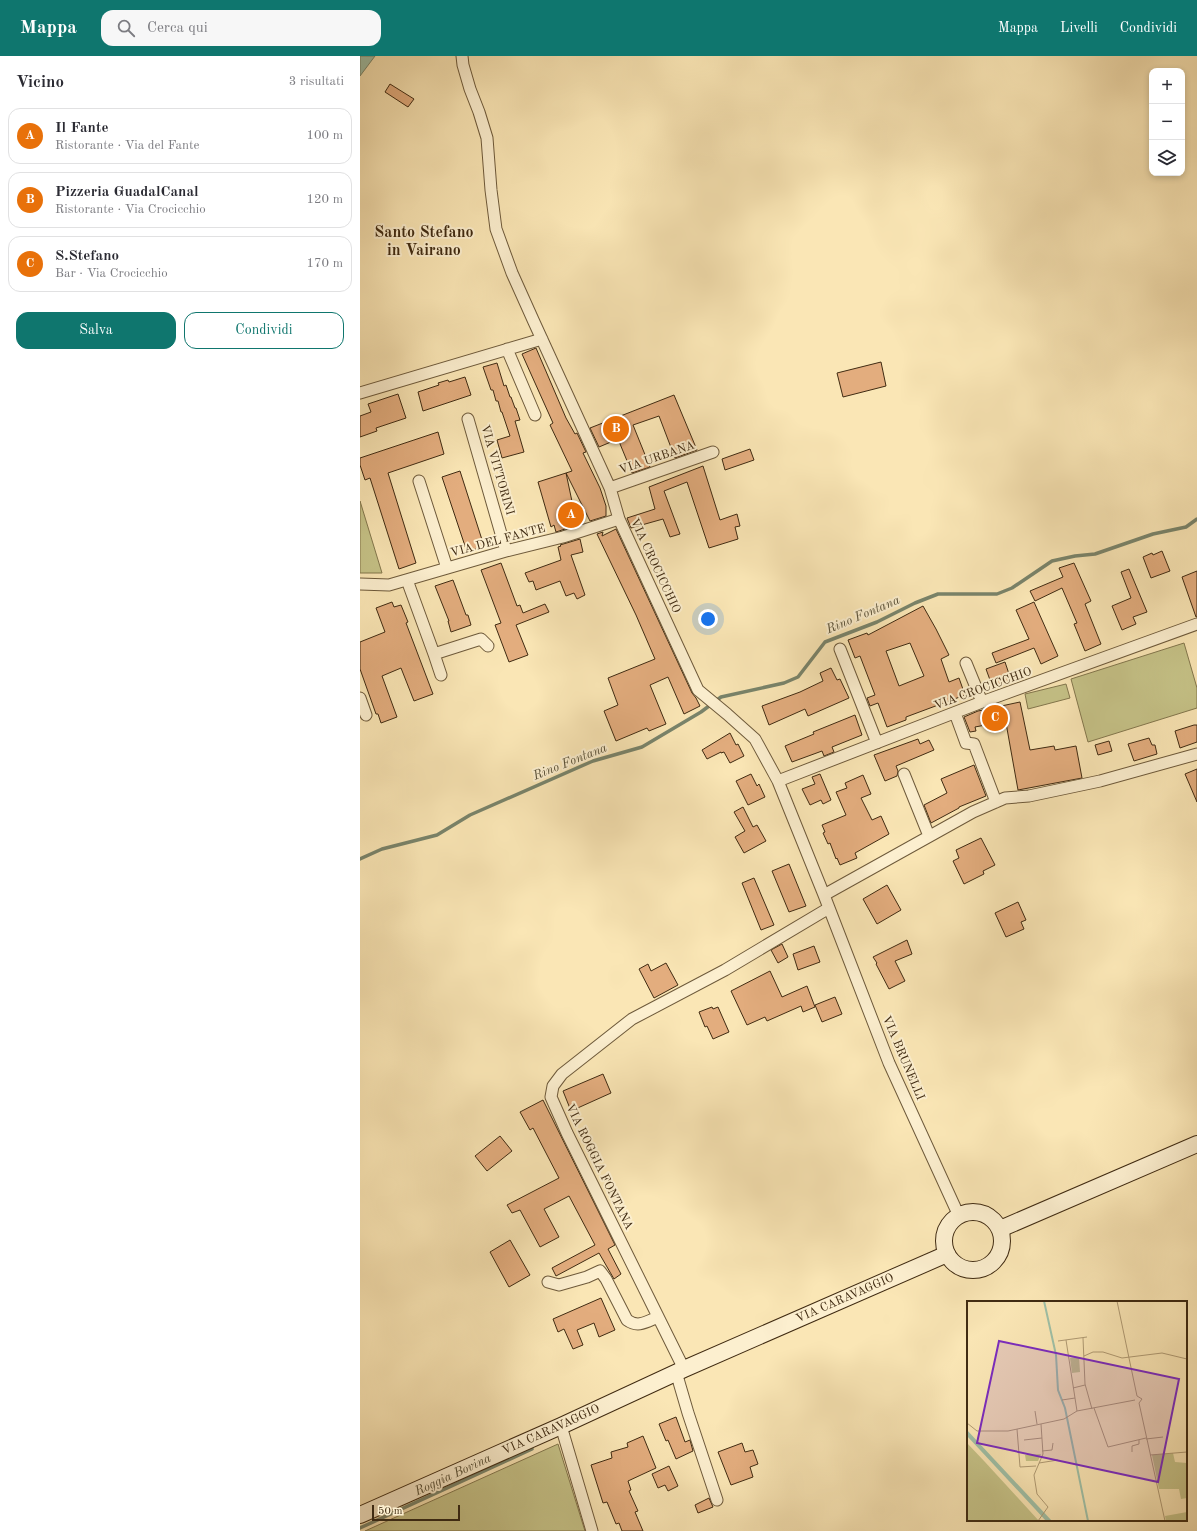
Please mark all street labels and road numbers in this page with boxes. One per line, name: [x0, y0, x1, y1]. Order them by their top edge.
street label: VIA VITTORINI: [478, 423, 516, 517]
street label: VIA URBANA: [617, 439, 697, 477]
street label: VIA CROCICCHIO: [628, 517, 682, 615]
street label: VIA DEL FANTE: [449, 523, 547, 559]
street label: VIA CROCICCHIO: [933, 666, 1033, 712]
street label: VIA BRUNELLI: [880, 1014, 926, 1102]
street label: VIA ROGGIA FONTANA: [563, 1102, 635, 1232]
street label: VIA CARAVAGGIO: [794, 1272, 896, 1325]
street label: VIA CARAVAGGIO: [500, 1403, 602, 1457]

